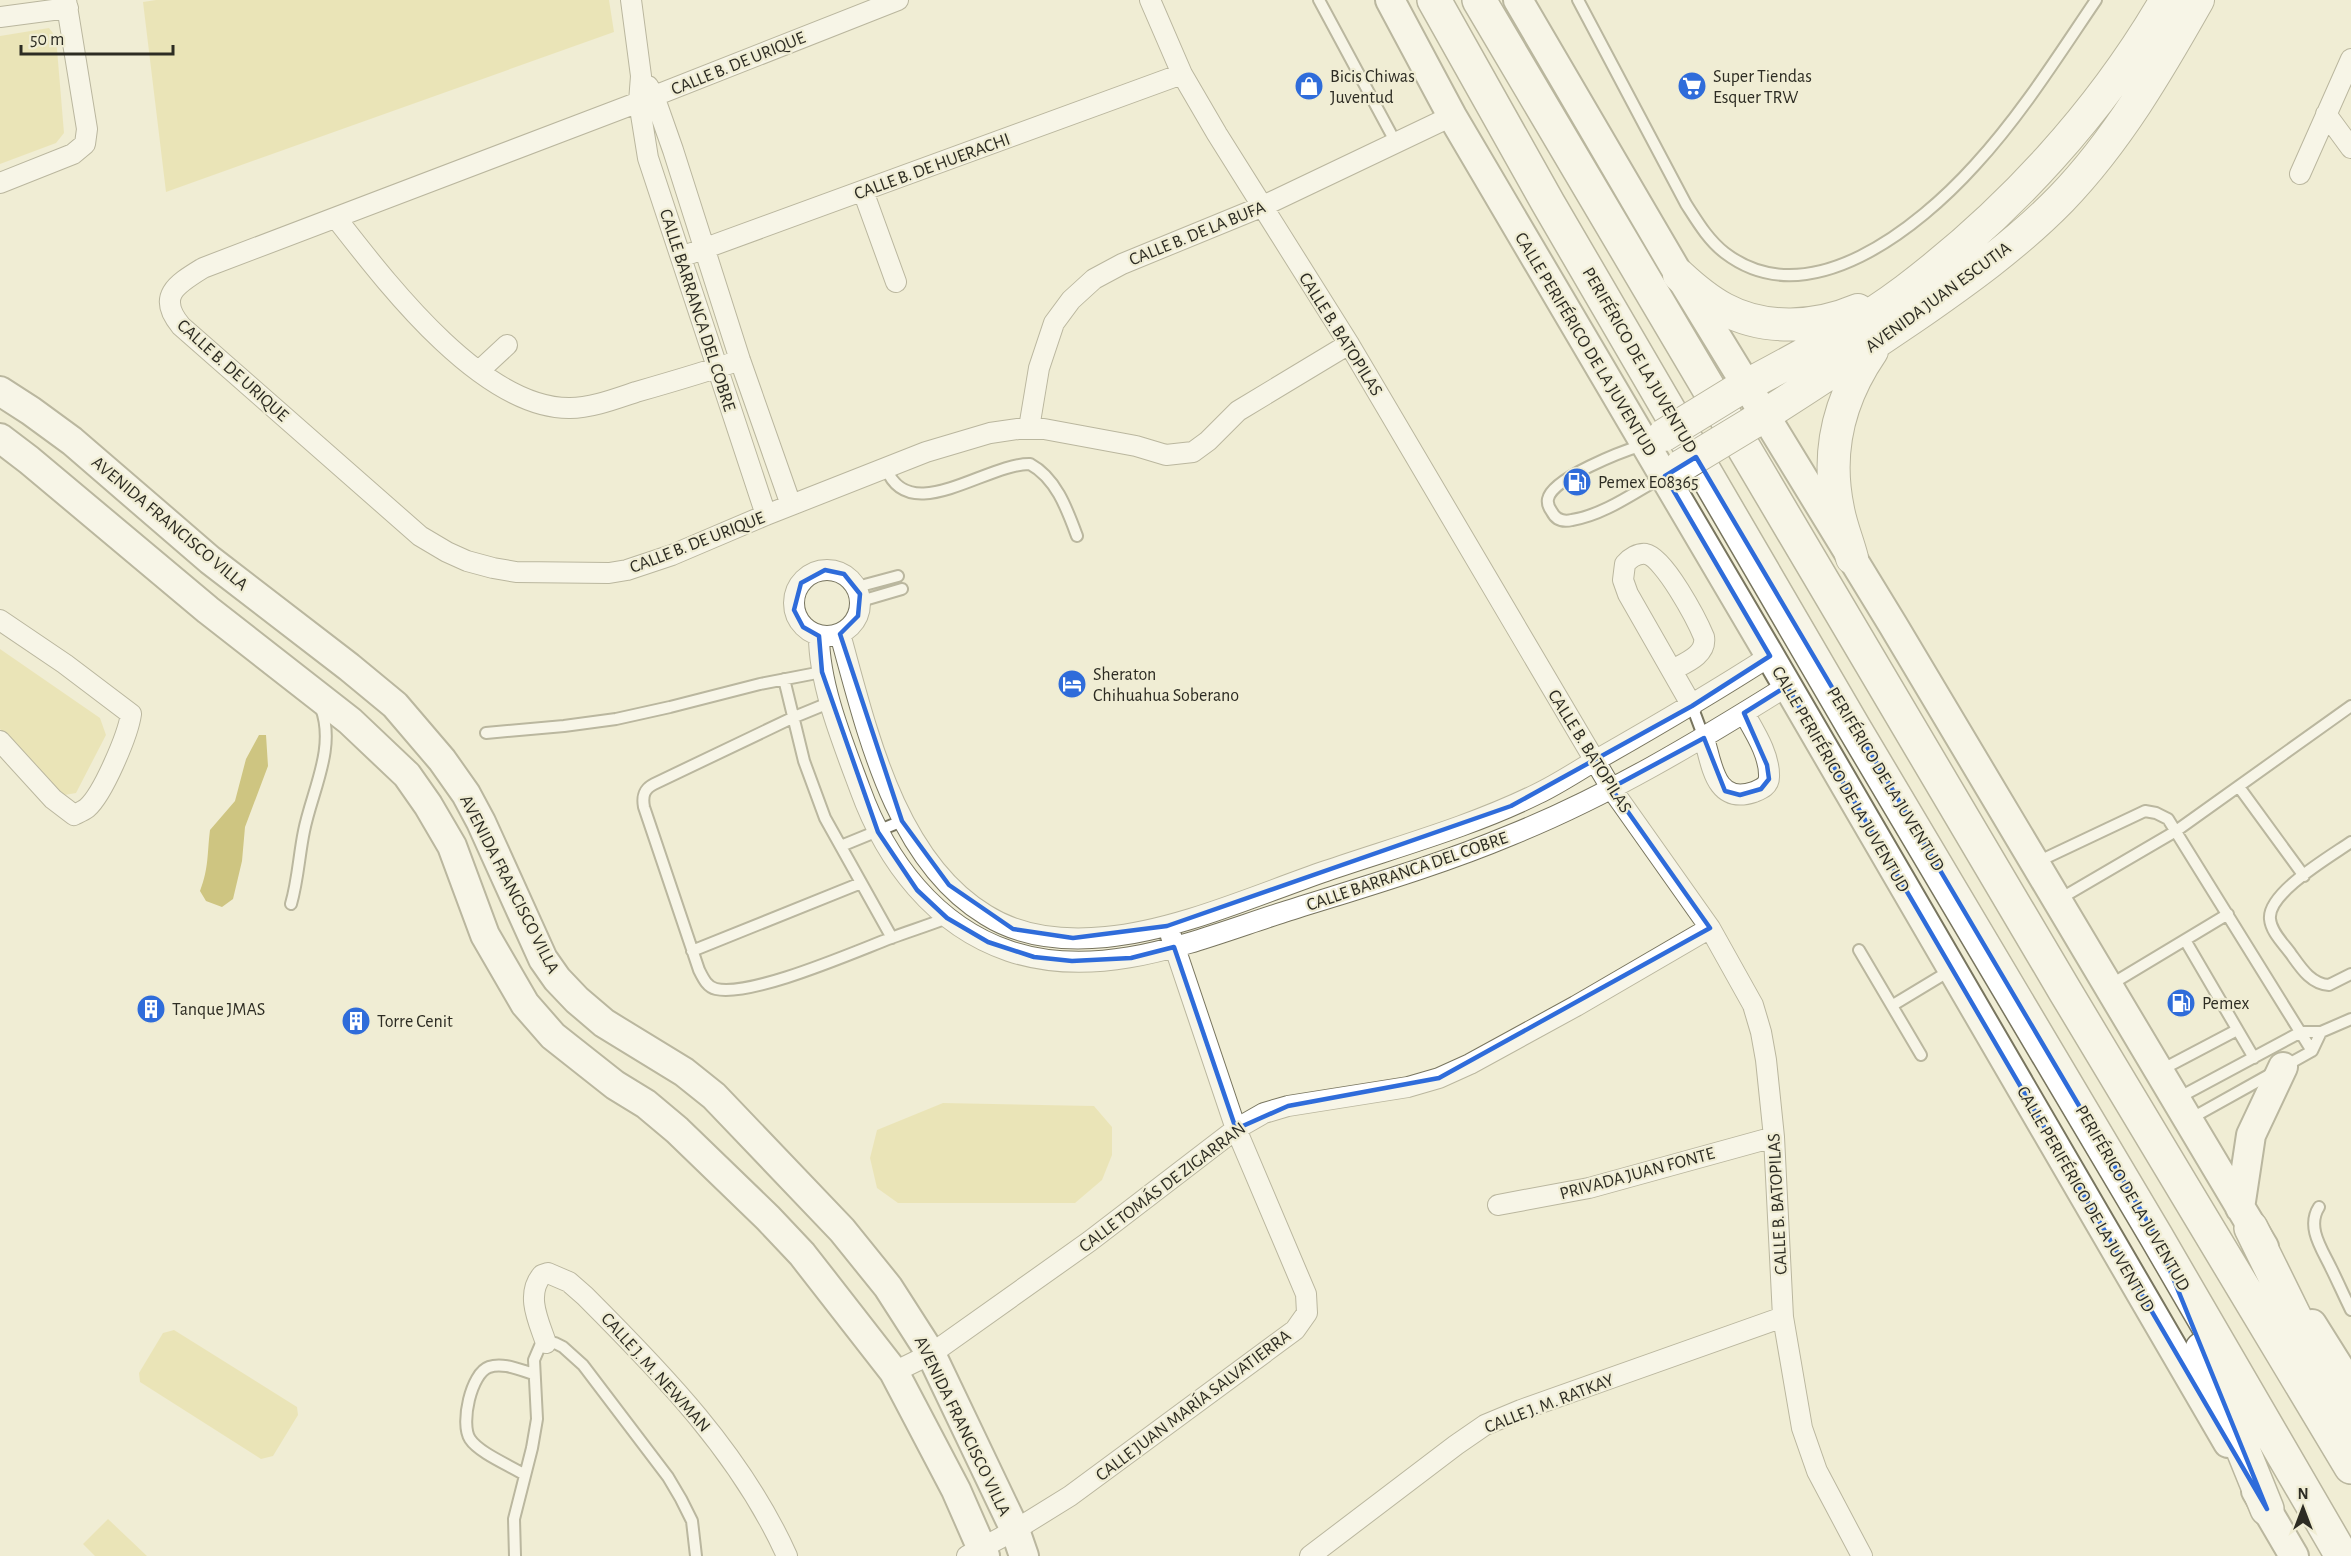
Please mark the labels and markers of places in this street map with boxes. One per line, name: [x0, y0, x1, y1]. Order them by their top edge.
place label: Bicis Chiwas Juventud: [1330, 68, 1415, 107]
place label: Super Tiendas Esquer TRW: [1713, 68, 1812, 107]
shop icon: Bicis Chiwas Juventud: [1293, 70, 1325, 102]
supermarket icon: Super Tiendas Esquer TRW: [1676, 70, 1708, 102]
fuel station icon: Pemex E08365: [1561, 466, 1593, 498]
place label: Pemex E08365: [1598, 474, 1699, 492]
place label: Sheraton Chihuahua Soberano: [1093, 666, 1239, 705]
hotel icon: Sheraton Chihuahua Soberano: [1056, 668, 1088, 700]
fuel station icon: Pemex: [2165, 987, 2197, 1019]
building icon: Tanque JMAS: [135, 993, 167, 1025]
place label: Pemex: [2202, 995, 2250, 1013]
place label: Tanque JMAS: [172, 1001, 265, 1019]
building icon: Torre Cenit: [340, 1005, 372, 1037]
place label: Torre Cenit: [377, 1013, 453, 1031]

